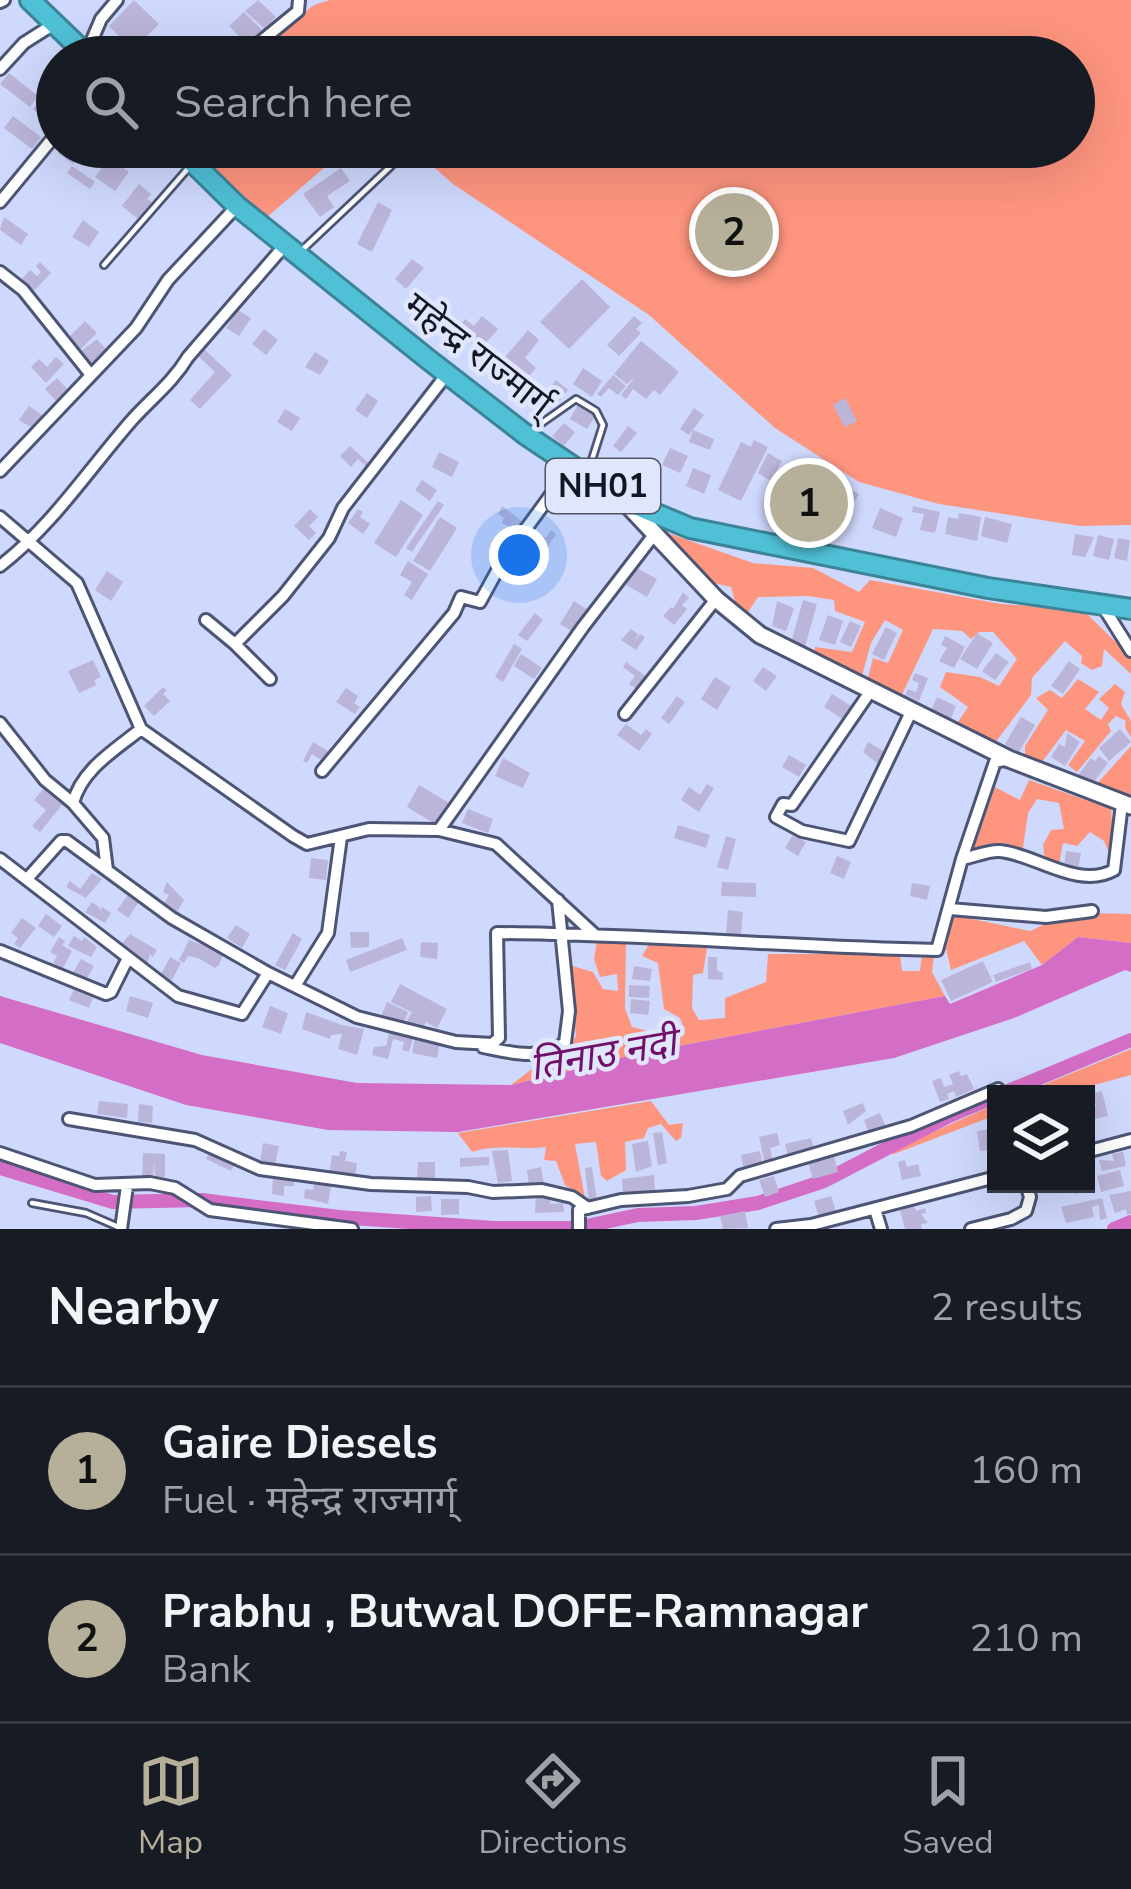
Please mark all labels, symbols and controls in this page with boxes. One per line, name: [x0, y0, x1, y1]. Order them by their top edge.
search box: [36, 36, 1095, 168]
icon: search: [78, 69, 144, 135]
text: Search here: [174, 72, 413, 133]
pin: 2: [695, 187, 773, 277]
street label: महेन्द्र राज्मार्ग्: [394, 282, 566, 432]
pin: 1: [770, 458, 848, 548]
road number: NH01: [546, 459, 660, 513]
your location: [489, 525, 549, 585]
water label: तिनाउ नदी: [526, 1015, 687, 1094]
map controls: [987, 1085, 1095, 1193]
button: layers: [987, 1085, 1095, 1193]
text: Nearby: [48, 1272, 219, 1342]
text: 2 results: [931, 1281, 1083, 1334]
text: Gaire Diesels: [162, 1413, 438, 1474]
text: 1: [75, 1444, 99, 1497]
text: 160 m: [969, 1444, 1083, 1497]
text: Fuel · महेन्द्र राज्मार्ग्: [162, 1474, 457, 1527]
text: Prabhu , Butwal DOFE-Ramnagar: [162, 1582, 868, 1643]
text: 2: [75, 1612, 99, 1665]
text: 210 m: [969, 1612, 1083, 1665]
text: Bank: [162, 1643, 251, 1696]
tab: Map: [138, 1748, 204, 1865]
tab: Directions: [479, 1748, 627, 1865]
tab: Saved: [902, 1748, 993, 1865]

